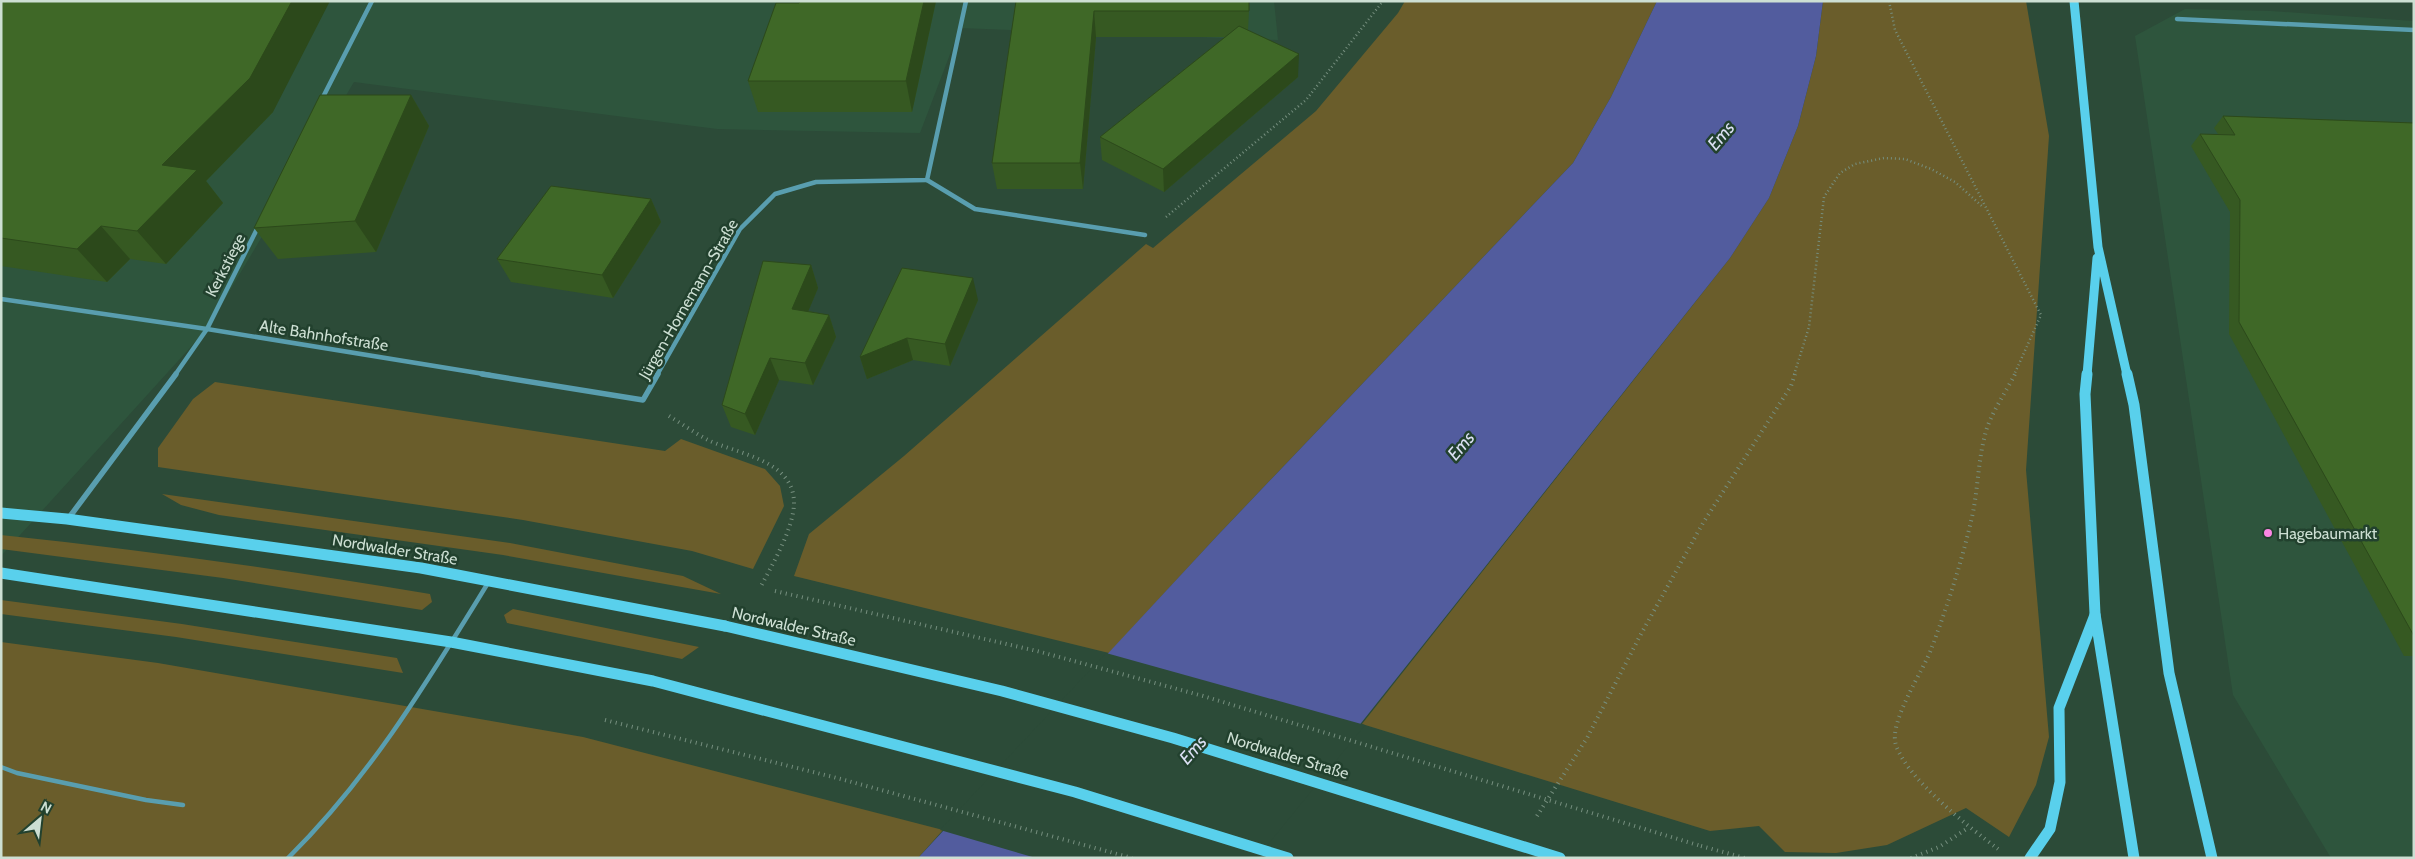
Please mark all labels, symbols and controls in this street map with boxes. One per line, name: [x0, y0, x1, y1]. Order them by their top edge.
water label: Ems: [1703, 117, 1739, 155]
street label: Jürgen-Hornemann-Straße: [634, 216, 742, 384]
street label: Kerkstiege: [201, 230, 250, 300]
street label: Alte Bahnhofstraße: [258, 316, 390, 355]
water label: Ems: [1443, 427, 1479, 465]
place label: Hagebaumarkt: [2278, 524, 2378, 543]
marker: Hagebaumarkt: [2262, 527, 2274, 539]
street label: Nordwalder Straße: [331, 530, 459, 569]
street label: Nordwalder Straße: [730, 603, 858, 650]
street label: Nordwalder Straße: [1225, 728, 1351, 783]
water label: Ems: [1175, 731, 1211, 769]
north arrow: [15, 794, 65, 844]
text: N: [38, 797, 55, 818]

